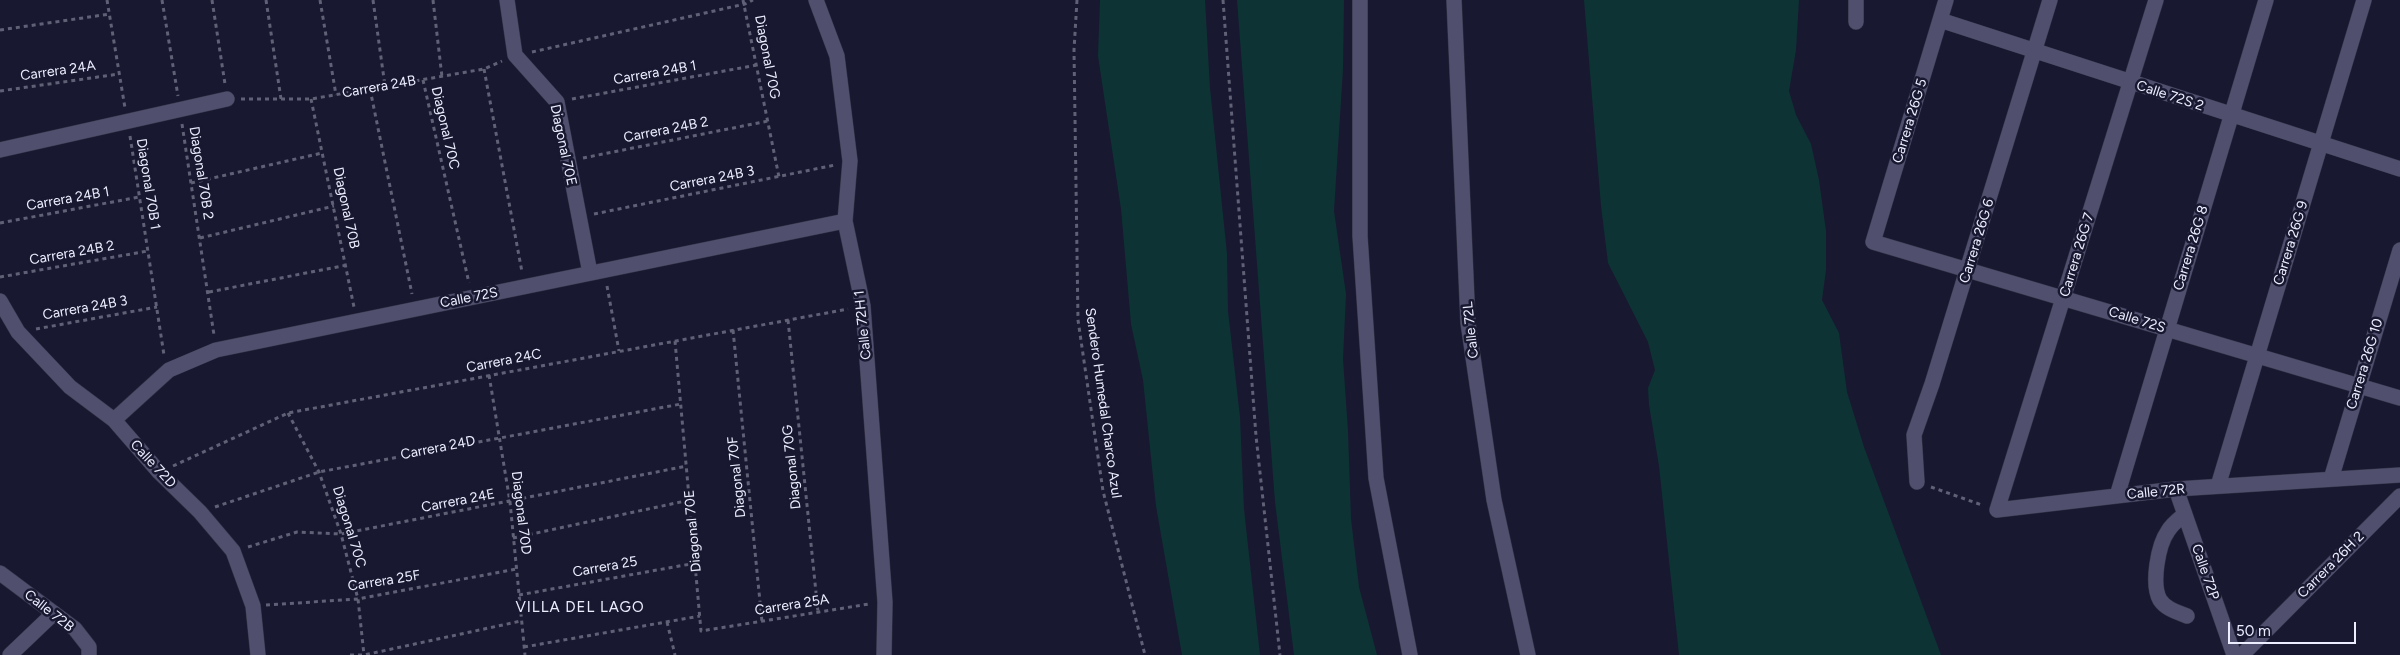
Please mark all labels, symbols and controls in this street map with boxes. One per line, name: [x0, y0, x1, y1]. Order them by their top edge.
street label: Diagonal 70G: [751, 14, 783, 100]
street label: Carrera 24A: [19, 57, 97, 85]
street label: Carrera 24B 1: [612, 57, 698, 89]
street label: Carrera 24B: [341, 72, 417, 102]
street label: Carrera 26G 5: [1889, 77, 1931, 165]
street label: Calle 72S 2: [2134, 77, 2206, 115]
street label: Diagonal 70C: [427, 85, 463, 171]
street label: Diagonal 70E: [546, 103, 580, 187]
street label: Carrera 24B 2: [622, 114, 710, 146]
street label: Diagonal 70B 2: [185, 125, 217, 221]
street label: Diagonal 70B 1: [132, 137, 164, 231]
street label: Carrera 24B 3: [668, 163, 756, 195]
street label: Diagonal 70B: [329, 166, 363, 250]
street label: Carrera 24B 1: [25, 183, 111, 215]
street label: Carrera 26G 6: [1956, 197, 1998, 285]
street label: Carrera 26G 9: [2270, 199, 2312, 287]
street label: Carrera 26G 8: [2170, 203, 2212, 293]
street label: Carrera 26G 7: [2056, 211, 2098, 299]
street label: Carrera 24B 2: [28, 237, 116, 269]
street label: Calle 72S: [439, 284, 499, 312]
street label: Calle 72H 1: [851, 290, 875, 360]
street label: Carrera 24B 3: [41, 292, 129, 324]
street label: Calle 72L: [1460, 301, 1482, 359]
street label: Calle 72S: [2107, 303, 2167, 337]
street label: Sendero Humedal Charco Azul: [1081, 307, 1125, 499]
street label: Carrera 26G 10: [2343, 316, 2387, 412]
street label: Carrera 24C: [465, 345, 543, 377]
street label: Diagonal 70G: [779, 424, 805, 510]
street label: Carrera 24D: [399, 433, 477, 463]
street label: Diagonal 70F: [724, 435, 750, 519]
street label: Calle 72D: [127, 437, 179, 491]
street label: Diagonal 70D: [508, 470, 534, 556]
street label: Calle 72R: [2126, 481, 2186, 503]
street label: Diagonal 70C: [329, 484, 369, 570]
street label: Carrera 24E: [420, 486, 496, 516]
street label: Diagonal 70E: [681, 489, 705, 573]
street label: Carrera 26H 2: [2294, 528, 2368, 602]
street label: Calle 72P: [2188, 542, 2222, 602]
street label: Carrera 25: [571, 553, 639, 581]
street label: Carrera 25F: [347, 567, 421, 595]
street label: Calle 72B: [21, 586, 77, 636]
street label: Carrera 25A: [754, 591, 830, 619]
district label: VILLA DEL LAGO: [514, 599, 646, 617]
scale bar: [2230, 612, 2358, 644]
text: 50 m: [2236, 622, 2271, 640]

